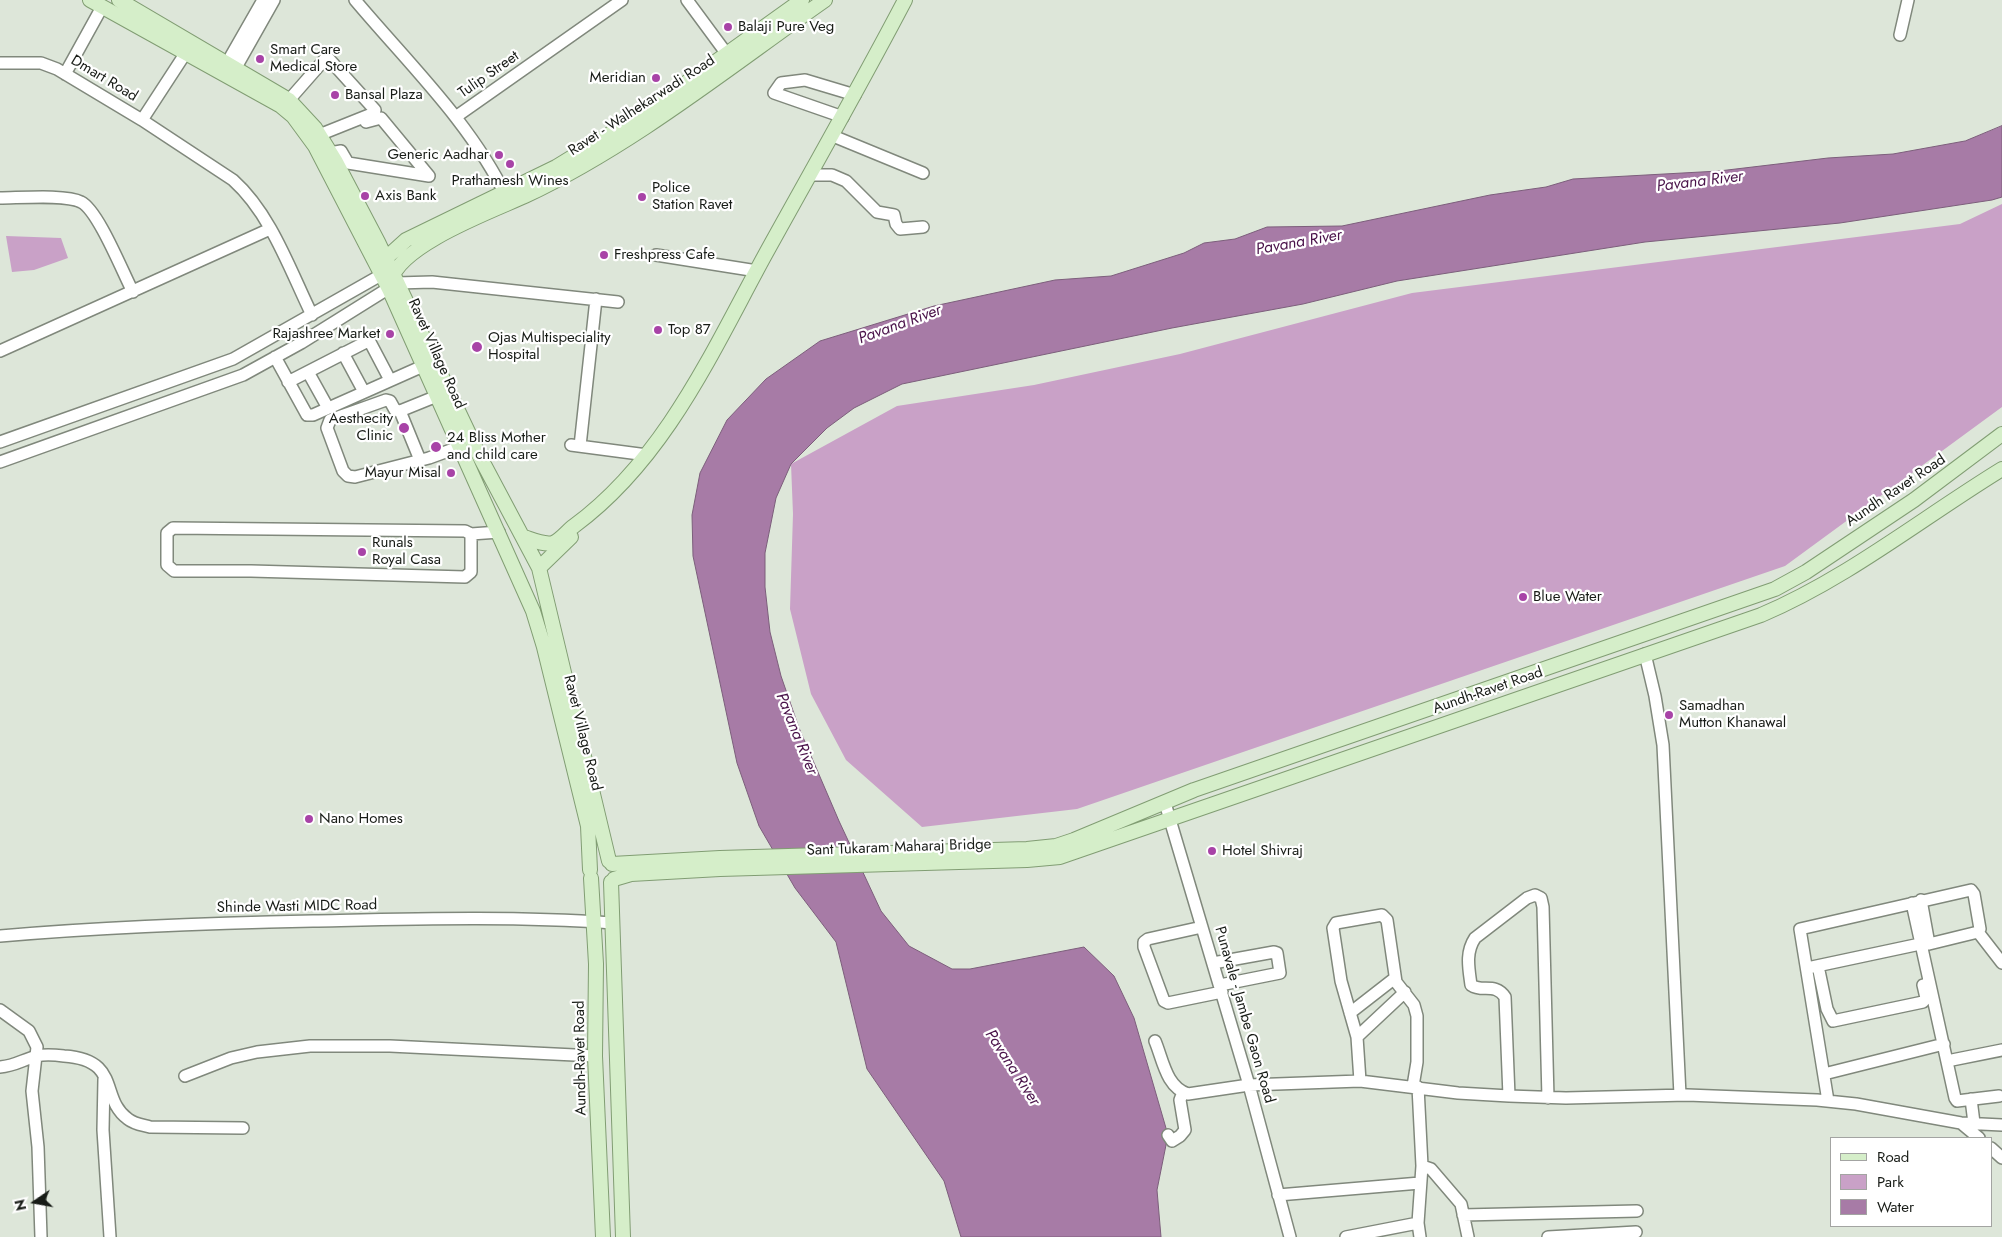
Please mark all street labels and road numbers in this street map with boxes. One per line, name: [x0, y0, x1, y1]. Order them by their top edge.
street label: Tulip Street: [455, 48, 523, 102]
street label: Dmart Road: [67, 52, 141, 106]
street label: Ravet - Walhekarwadi Road: [565, 52, 719, 160]
street label: Ravet Village Road: [404, 296, 468, 412]
street label: Aundh Ravet Road: [1843, 451, 1949, 531]
street label: Aundh-Ravet Road: [1431, 664, 1545, 718]
street label: Ravet Village Road: [559, 673, 605, 793]
street label: Sant Tukaram Maharaj Bridge: [806, 836, 992, 860]
street label: Shinde Wasti MIDC Road: [217, 897, 377, 917]
street label: Punavale - Jambe Gaon Road: [1210, 925, 1278, 1105]
street label: Aundh-Ravet Road: [571, 1000, 591, 1116]

